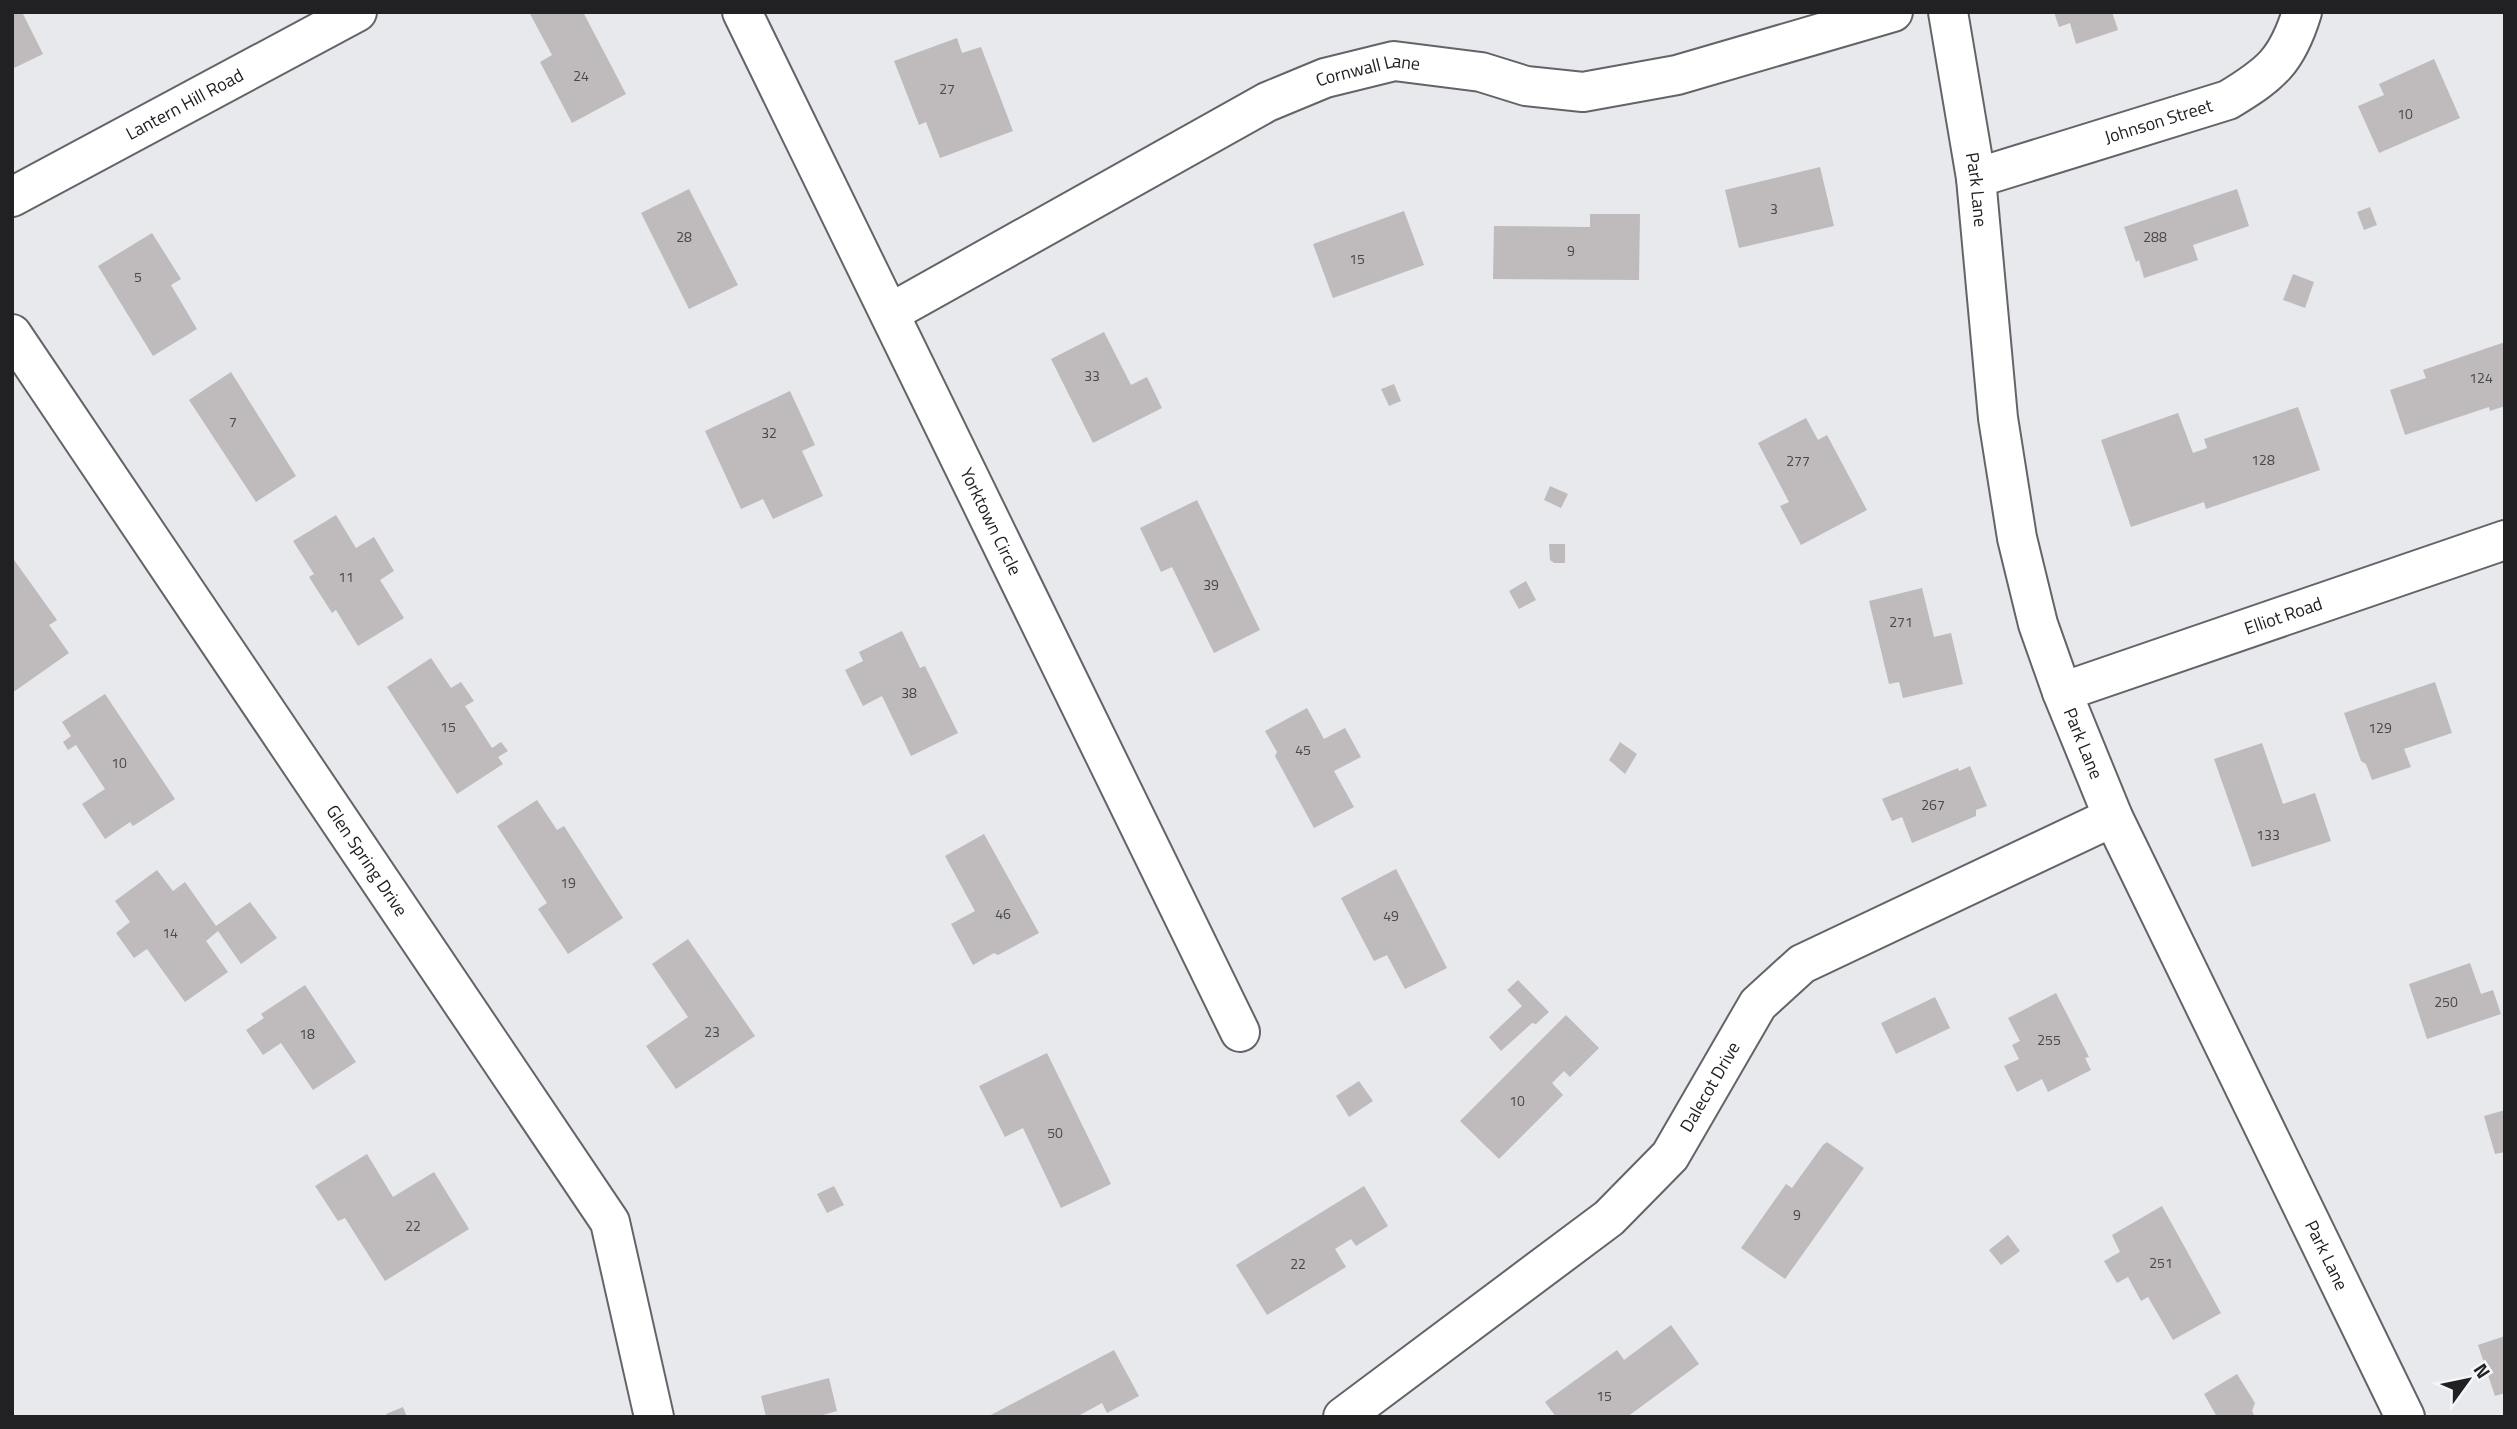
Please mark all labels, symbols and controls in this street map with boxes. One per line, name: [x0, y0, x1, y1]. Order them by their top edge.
street label: Cornwall Lane: [1311, 47, 1422, 93]
street label: Lantern Hill Road: [121, 61, 248, 147]
house number: 24: [573, 65, 589, 86]
house number: 27: [939, 78, 955, 99]
street label: Johnson Street: [2101, 91, 2216, 150]
house number: 10: [2397, 103, 2413, 124]
street label: Park Lane: [1959, 150, 1994, 228]
house number: 3: [1770, 198, 1778, 219]
house number: 28: [676, 226, 692, 247]
house number: 288: [2143, 226, 2167, 247]
house number: 9: [1567, 240, 1575, 261]
house number: 15: [1349, 248, 1365, 269]
house number: 5: [134, 266, 142, 287]
house number: 33: [1084, 365, 1100, 386]
house number: 124: [2469, 367, 2493, 388]
house number: 7: [229, 411, 237, 432]
house number: 32: [761, 422, 777, 443]
house number: 128: [2251, 449, 2275, 470]
house number: 277: [1786, 450, 1810, 471]
street label: Yorktown Circle: [953, 463, 1029, 580]
house number: 11: [338, 566, 354, 587]
house number: 39: [1203, 574, 1219, 595]
street label: Elliot Road: [2240, 590, 2326, 641]
house number: 271: [1889, 611, 1913, 632]
house number: 38: [901, 682, 917, 703]
street label: Park Lane: [2057, 703, 2110, 783]
house number: 15: [440, 716, 456, 737]
house number: 129: [2368, 717, 2392, 738]
house number: 45: [1295, 739, 1311, 760]
house number: 10: [111, 752, 127, 773]
house number: 267: [1921, 794, 1945, 815]
street label: Glen Spring Drive: [320, 799, 415, 922]
house number: 133: [2256, 824, 2280, 845]
house number: 19: [560, 872, 576, 893]
house number: 46: [995, 903, 1011, 924]
house number: 49: [1383, 905, 1399, 926]
house number: 14: [162, 922, 178, 943]
house number: 250: [2434, 991, 2458, 1012]
house number: 23: [704, 1021, 720, 1042]
house number: 18: [299, 1023, 315, 1044]
house number: 255: [2037, 1029, 2061, 1050]
street label: Dalecot Drive: [1673, 1036, 1747, 1137]
house number: 10: [1509, 1090, 1525, 1111]
house number: 50: [1047, 1122, 1063, 1143]
house number: 9: [1793, 1204, 1801, 1225]
house number: 22: [405, 1215, 421, 1236]
street label: Park Lane: [2298, 1216, 2355, 1295]
house number: 251: [2149, 1252, 2173, 1273]
house number: 22: [1290, 1253, 1306, 1274]
north arrow: [2433, 1345, 2503, 1415]
text: N: [2467, 1357, 2498, 1384]
house number: 15: [1596, 1385, 1612, 1406]

